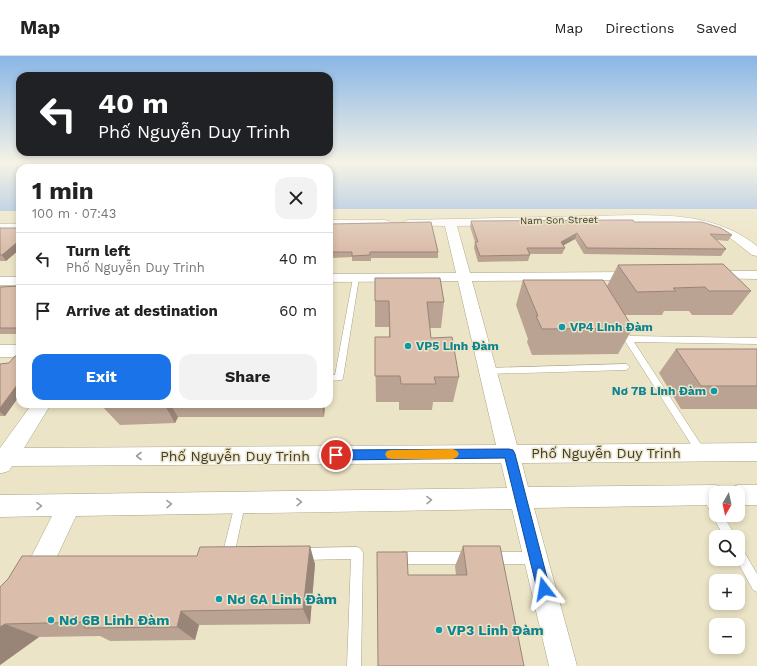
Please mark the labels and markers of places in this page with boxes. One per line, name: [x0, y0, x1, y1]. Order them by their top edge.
place label: VP4 Linh Đàm: [570, 320, 653, 334]
marker: VP4 Linh Đàm: [557, 322, 567, 332]
place label: VP5 Linh Đàm: [416, 339, 499, 353]
marker: VP5 Linh Đàm: [403, 341, 413, 351]
place label: Nơ 7B Linh Đàm: [612, 384, 706, 398]
marker: Nơ 7B Linh Đàm: [709, 386, 719, 396]
pin: [319, 438, 353, 472]
place label: Nơ 6A Linh Đàm: [227, 591, 337, 607]
marker: Nơ 6A Linh Đàm: [214, 594, 224, 604]
place label: Nơ 6B Linh Đàm: [59, 612, 169, 628]
marker: Nơ 6B Linh Đàm: [46, 615, 56, 625]
place label: VP3 Linh Đàm: [447, 622, 544, 638]
marker: VP3 Linh Đàm: [434, 625, 444, 635]

